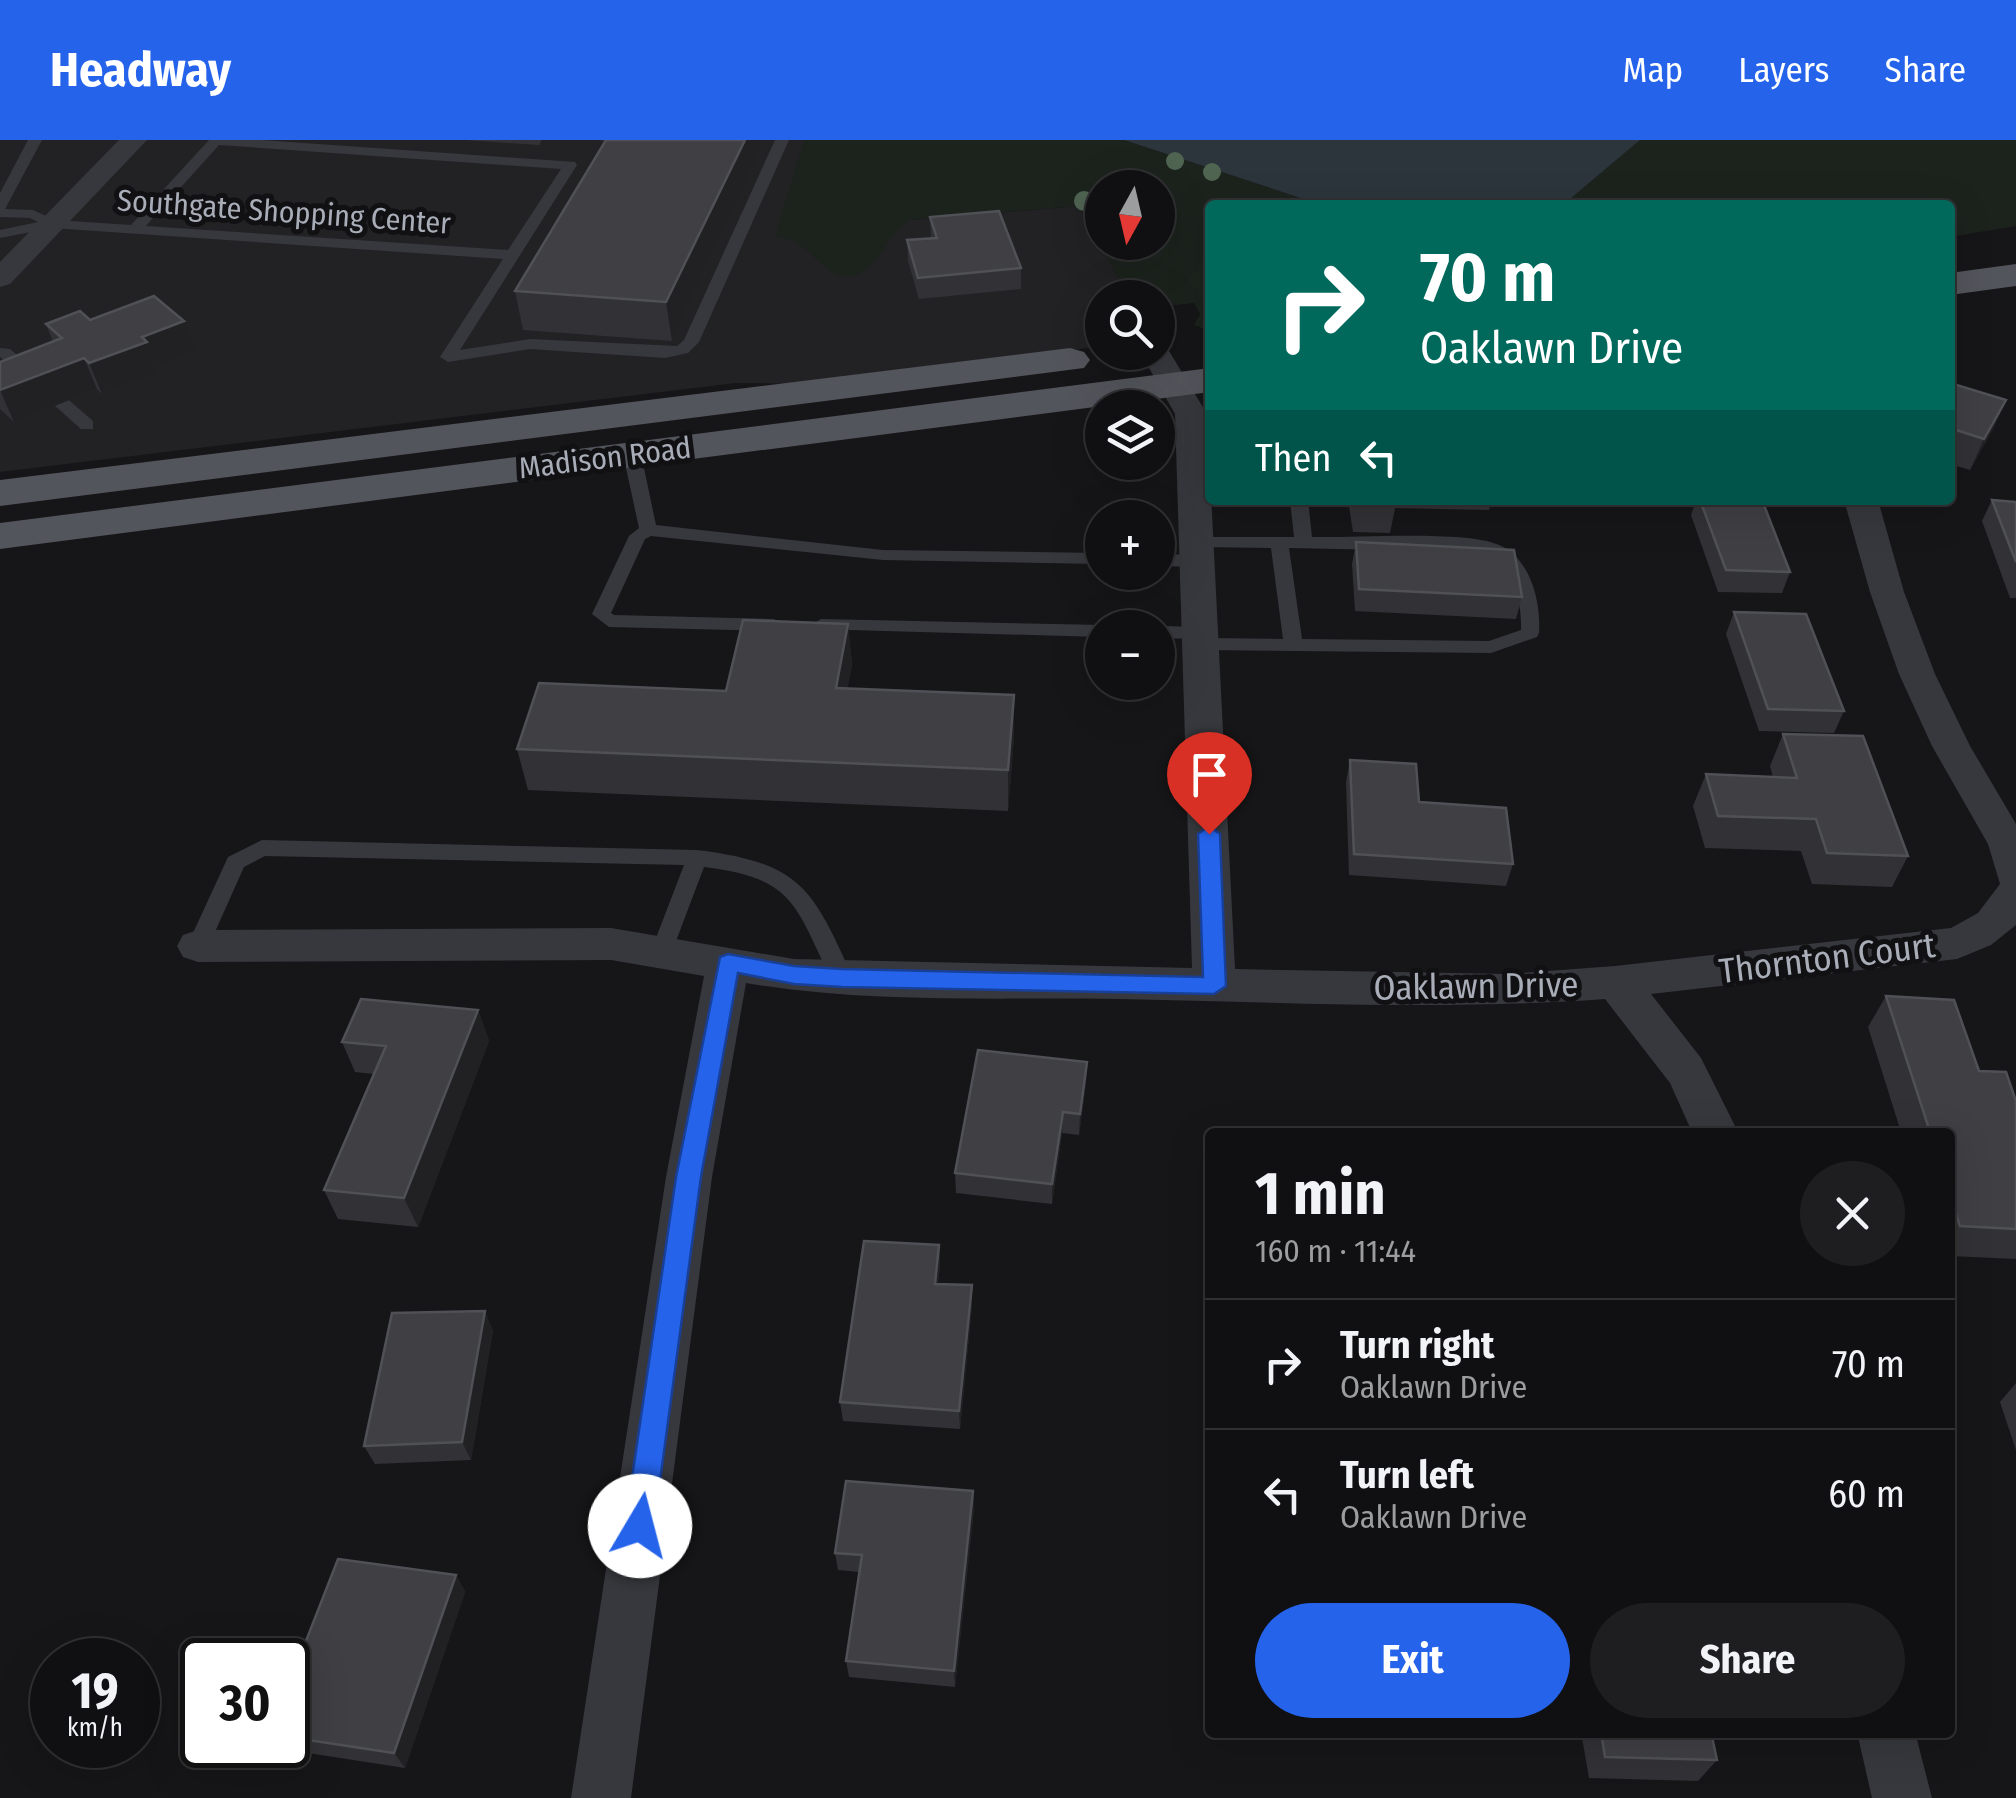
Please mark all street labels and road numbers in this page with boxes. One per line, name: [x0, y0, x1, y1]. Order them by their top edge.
street label: Southgate Shopping Center: [116, 182, 453, 242]
street label: Madison Road: [517, 430, 693, 486]
street label: Thornton Court: [1717, 924, 1938, 992]
street label: Oaklawn Drive: [1373, 963, 1579, 1009]

